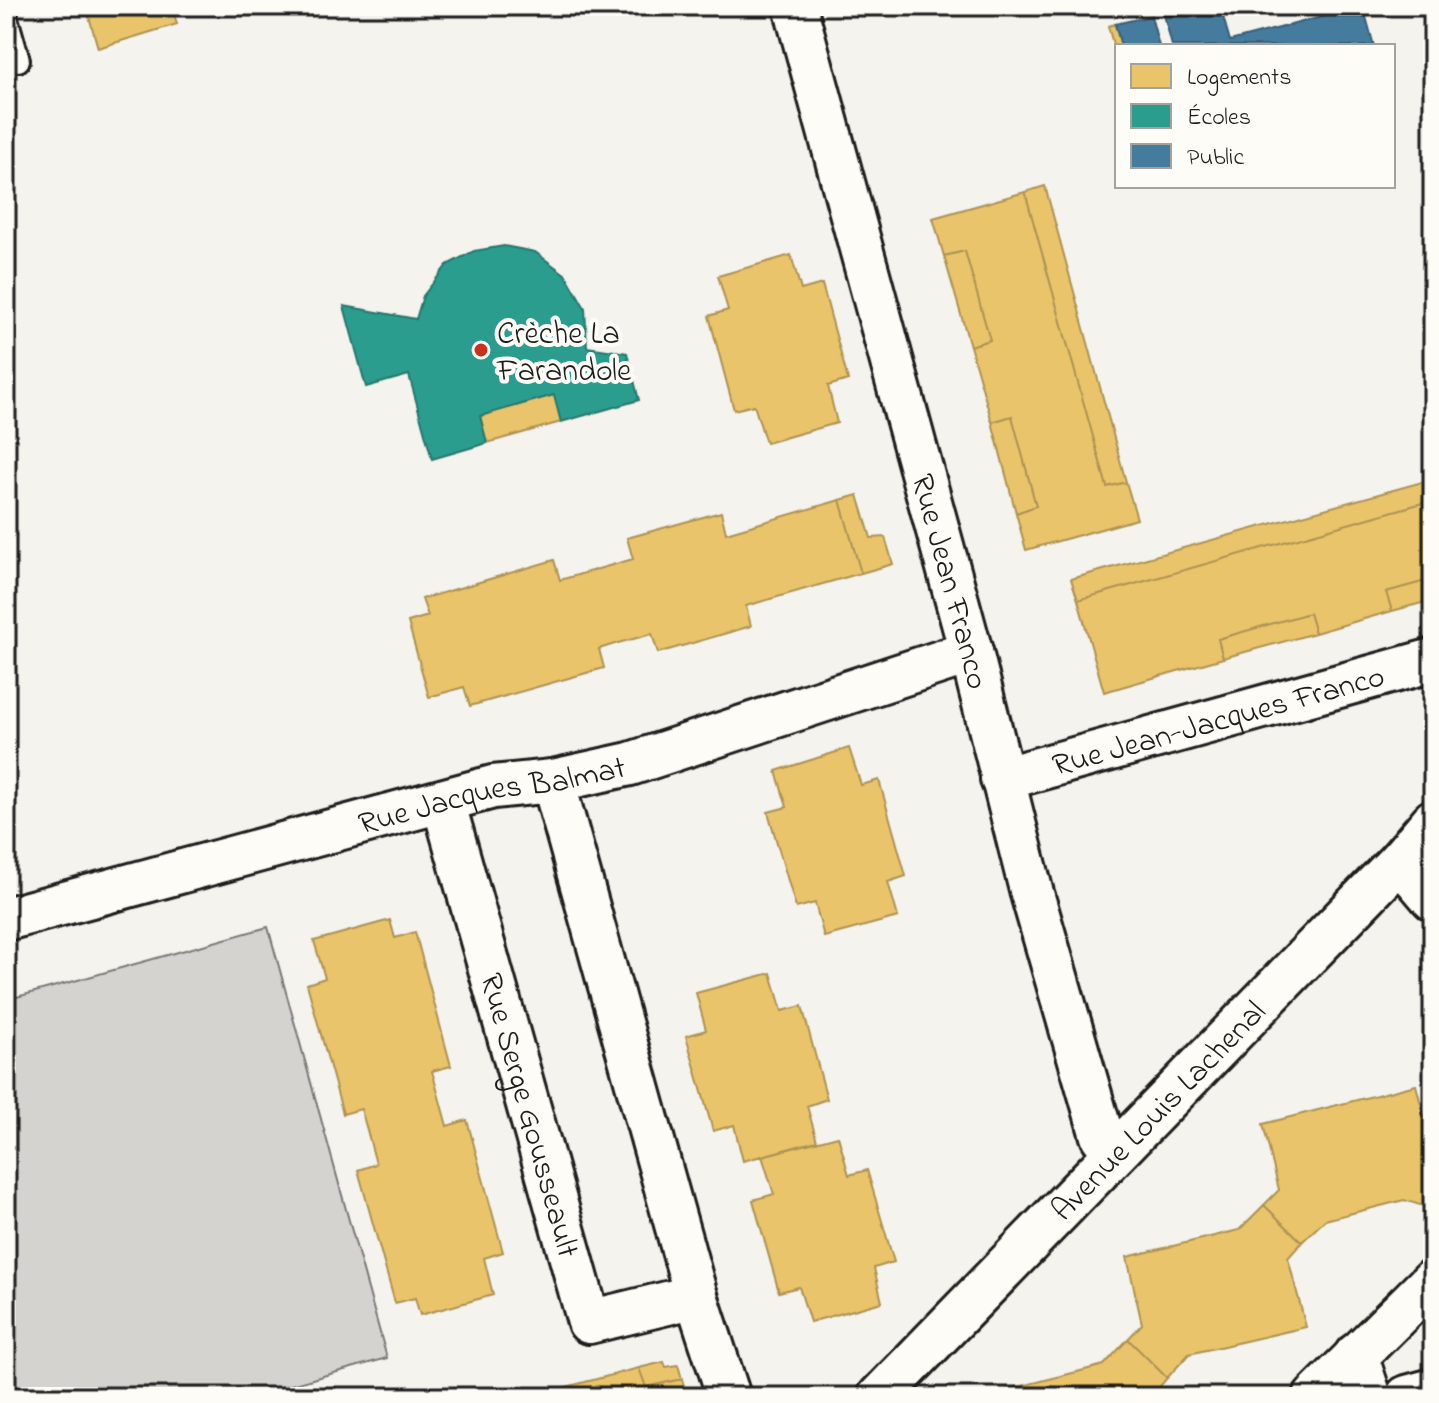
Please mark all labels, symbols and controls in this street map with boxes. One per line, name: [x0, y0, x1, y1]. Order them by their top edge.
legend: [1115, 44, 1395, 188]
text: Logements: [1187, 61, 1291, 96]
text: Écoles: [1187, 101, 1251, 136]
text: Public: [1187, 141, 1244, 176]
place label: Crèche La Farandole: [496, 312, 632, 396]
marker: Crèche La Farandole: [472, 341, 490, 359]
street label: Rue Jean Franco: [897, 469, 999, 695]
street label: Rue Jean-Jacques Franco: [1047, 655, 1390, 791]
street label: Rue Jacques Balmat: [354, 746, 631, 849]
street label: Rue Serge Gousseault: [465, 968, 590, 1264]
street label: Avenue Louis Lachenal: [1042, 991, 1279, 1233]

